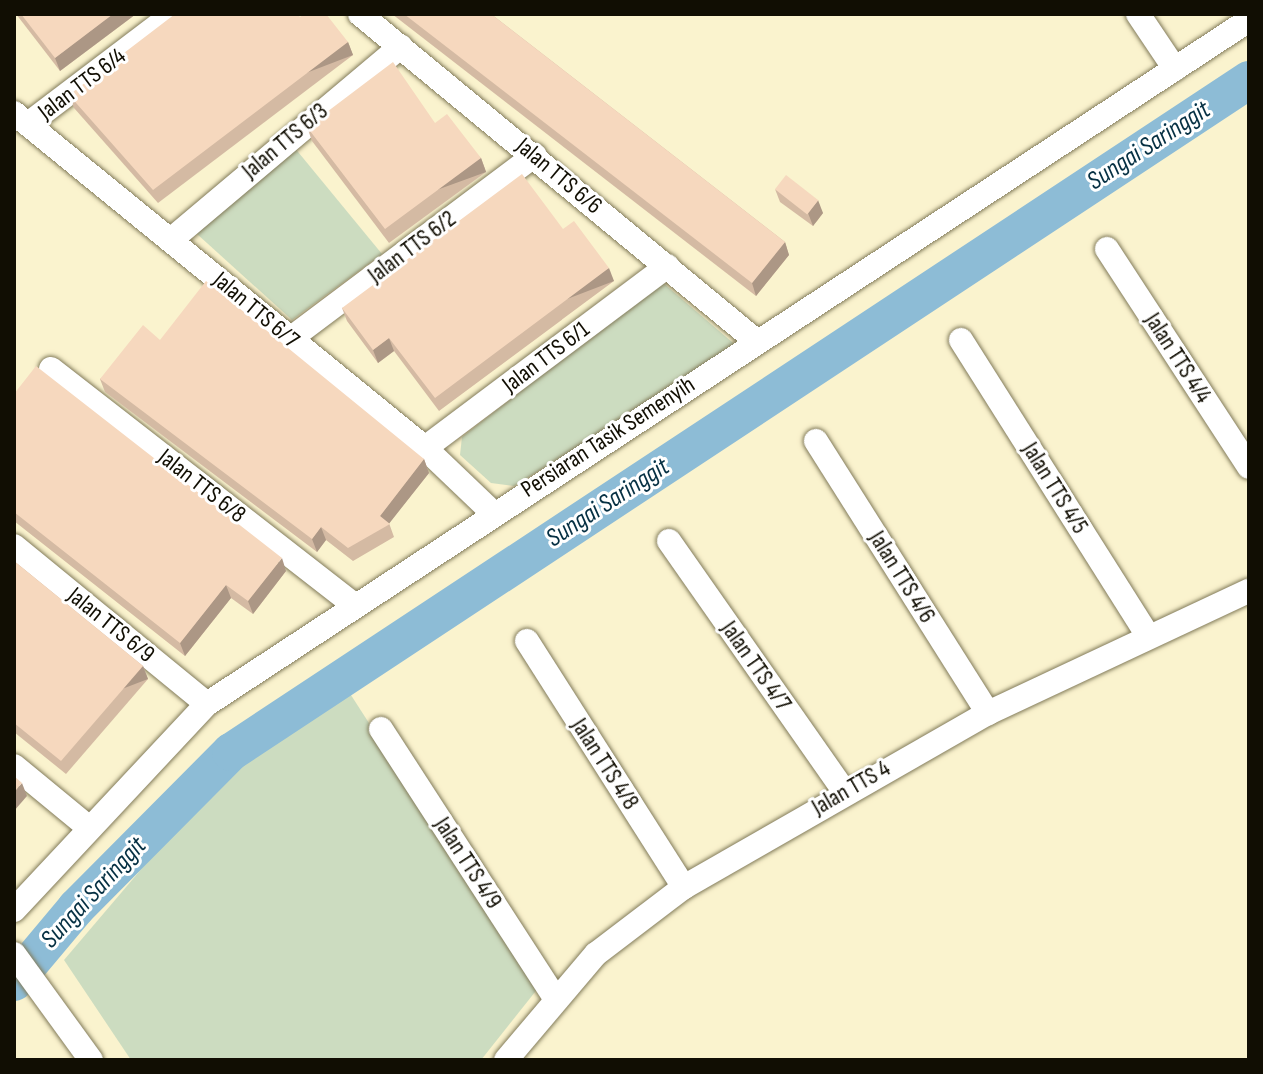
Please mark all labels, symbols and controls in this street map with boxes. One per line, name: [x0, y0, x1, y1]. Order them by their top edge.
street label: Jalan TTS 6/4: [33, 42, 131, 126]
water label: Sungai Saringgit: [1082, 95, 1216, 197]
street label: Jalan TTS 6/3: [236, 97, 334, 185]
street label: Jalan TTS 6/6: [510, 132, 608, 220]
street label: Jalan TTS 6/2: [362, 205, 462, 289]
street label: Jalan TTS 6/7: [207, 266, 305, 354]
street label: Jalan TTS 4/4: [1138, 308, 1218, 408]
street label: Jalan TTS 6/1: [497, 315, 595, 399]
street label: Persiaran Tasik Semenyih: [516, 370, 700, 504]
street label: Jalan TTS 4/5: [1016, 437, 1094, 539]
street label: Jalan TTS 6/8: [152, 443, 252, 529]
water label: Sungai Saringgit: [541, 452, 675, 554]
street label: Jalan TTS 4/6: [863, 526, 941, 628]
street label: Jalan TTS 6/9: [62, 581, 160, 669]
street label: Jalan TTS 4/7: [715, 616, 797, 716]
street label: Jalan TTS 4/8: [565, 713, 645, 815]
street label: Jalan TTS 4: [807, 754, 895, 822]
street label: Jalan TTS 4/9: [428, 812, 508, 914]
water label: Sungai Saringgit: [35, 831, 153, 955]

